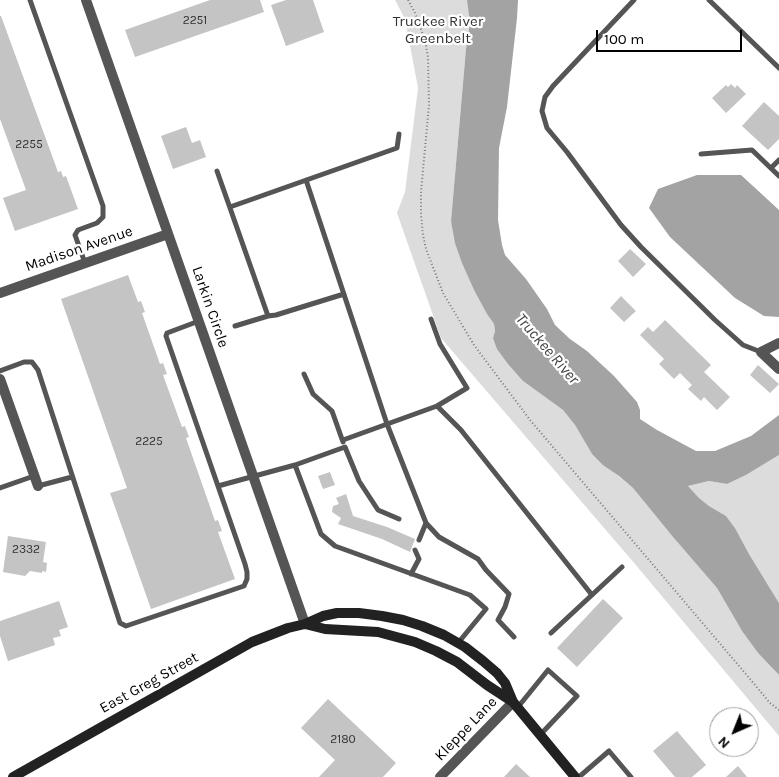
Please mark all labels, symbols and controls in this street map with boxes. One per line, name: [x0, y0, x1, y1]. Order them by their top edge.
park label: Truckee River Greenbelt: [393, 13, 483, 48]
house number: 2251: [183, 14, 207, 28]
scale bar: [599, 20, 745, 52]
text: 100 m: [604, 30, 644, 48]
house number: 2255: [15, 138, 43, 152]
street label: Madison Avenue: [23, 222, 135, 276]
street label: Larkin Circle: [188, 264, 232, 350]
water label: Truckee River: [511, 310, 583, 388]
house number: 2225: [135, 435, 163, 449]
house number: 2332: [12, 543, 40, 557]
street label: East Greg Street: [97, 649, 201, 717]
street label: Kleppe Lane: [431, 693, 501, 765]
north arrow: [709, 707, 759, 757]
house number: 2180: [330, 733, 356, 747]
text: N: [714, 733, 733, 752]

